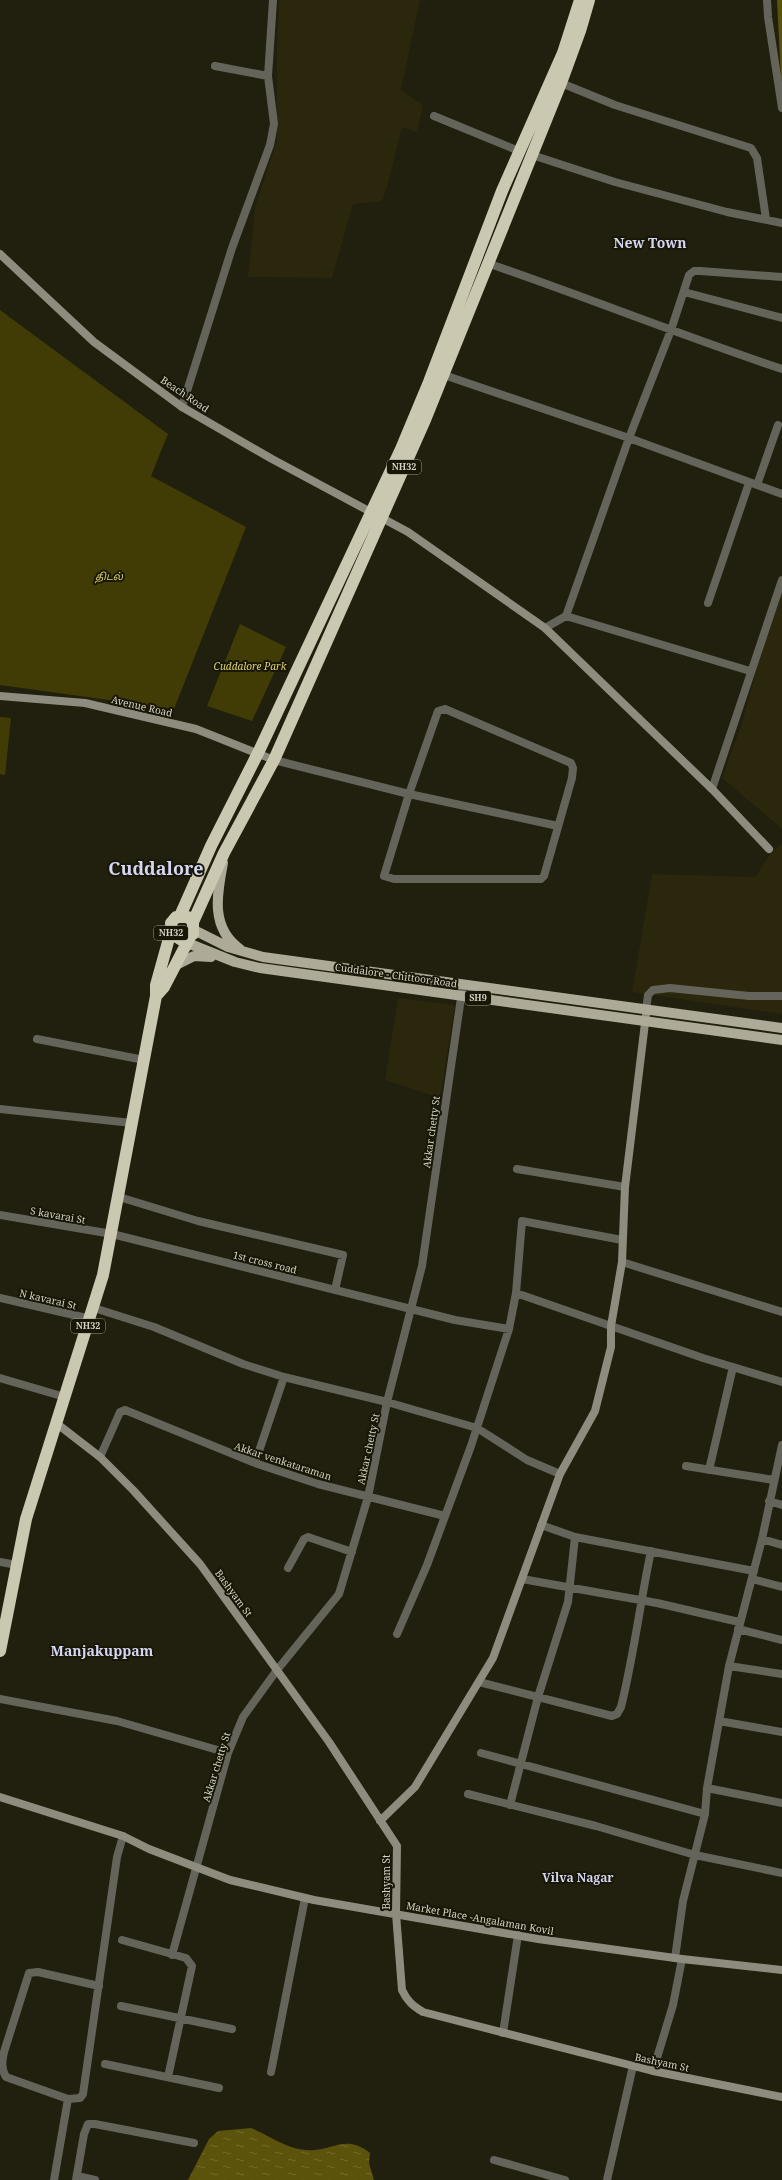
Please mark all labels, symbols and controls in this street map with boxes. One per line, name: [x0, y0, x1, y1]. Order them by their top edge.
district label: New Town: [613, 233, 687, 252]
street label: Beach Road: [158, 373, 212, 415]
road number: NH32: [387, 460, 421, 474]
park label: திடல்: [94, 569, 124, 584]
park label: Cuddalore Park: [214, 659, 287, 673]
street label: Avenue Road: [110, 692, 174, 720]
district label: Cuddalore: [108, 856, 204, 880]
road number: NH32: [154, 926, 188, 940]
street label: Cuddalore - Chittoor Road: [334, 959, 458, 991]
road number: SH9: [465, 991, 491, 1005]
street label: Akkar chetty St: [419, 1095, 443, 1169]
street label: S kavarai St: [29, 1203, 87, 1227]
street label: 1st cross road: [232, 1247, 298, 1277]
street label: N kavarai St: [18, 1286, 78, 1312]
road number: NH32: [71, 1319, 105, 1333]
street label: Akkar chetty St: [354, 1412, 382, 1486]
street label: Akkar venkataraman: [233, 1439, 334, 1484]
street label: Bashyam St: [212, 1567, 256, 1620]
district label: Manjakuppam: [51, 1641, 154, 1660]
street label: Akkar chetty St: [199, 1730, 233, 1804]
street label: Bashyam St: [379, 1854, 393, 1910]
district label: Vilva Nagar: [542, 1869, 614, 1886]
street label: Market Place -Angalaman Kovil: [405, 1898, 555, 1938]
street label: Bashyam St: [634, 2049, 691, 2075]

